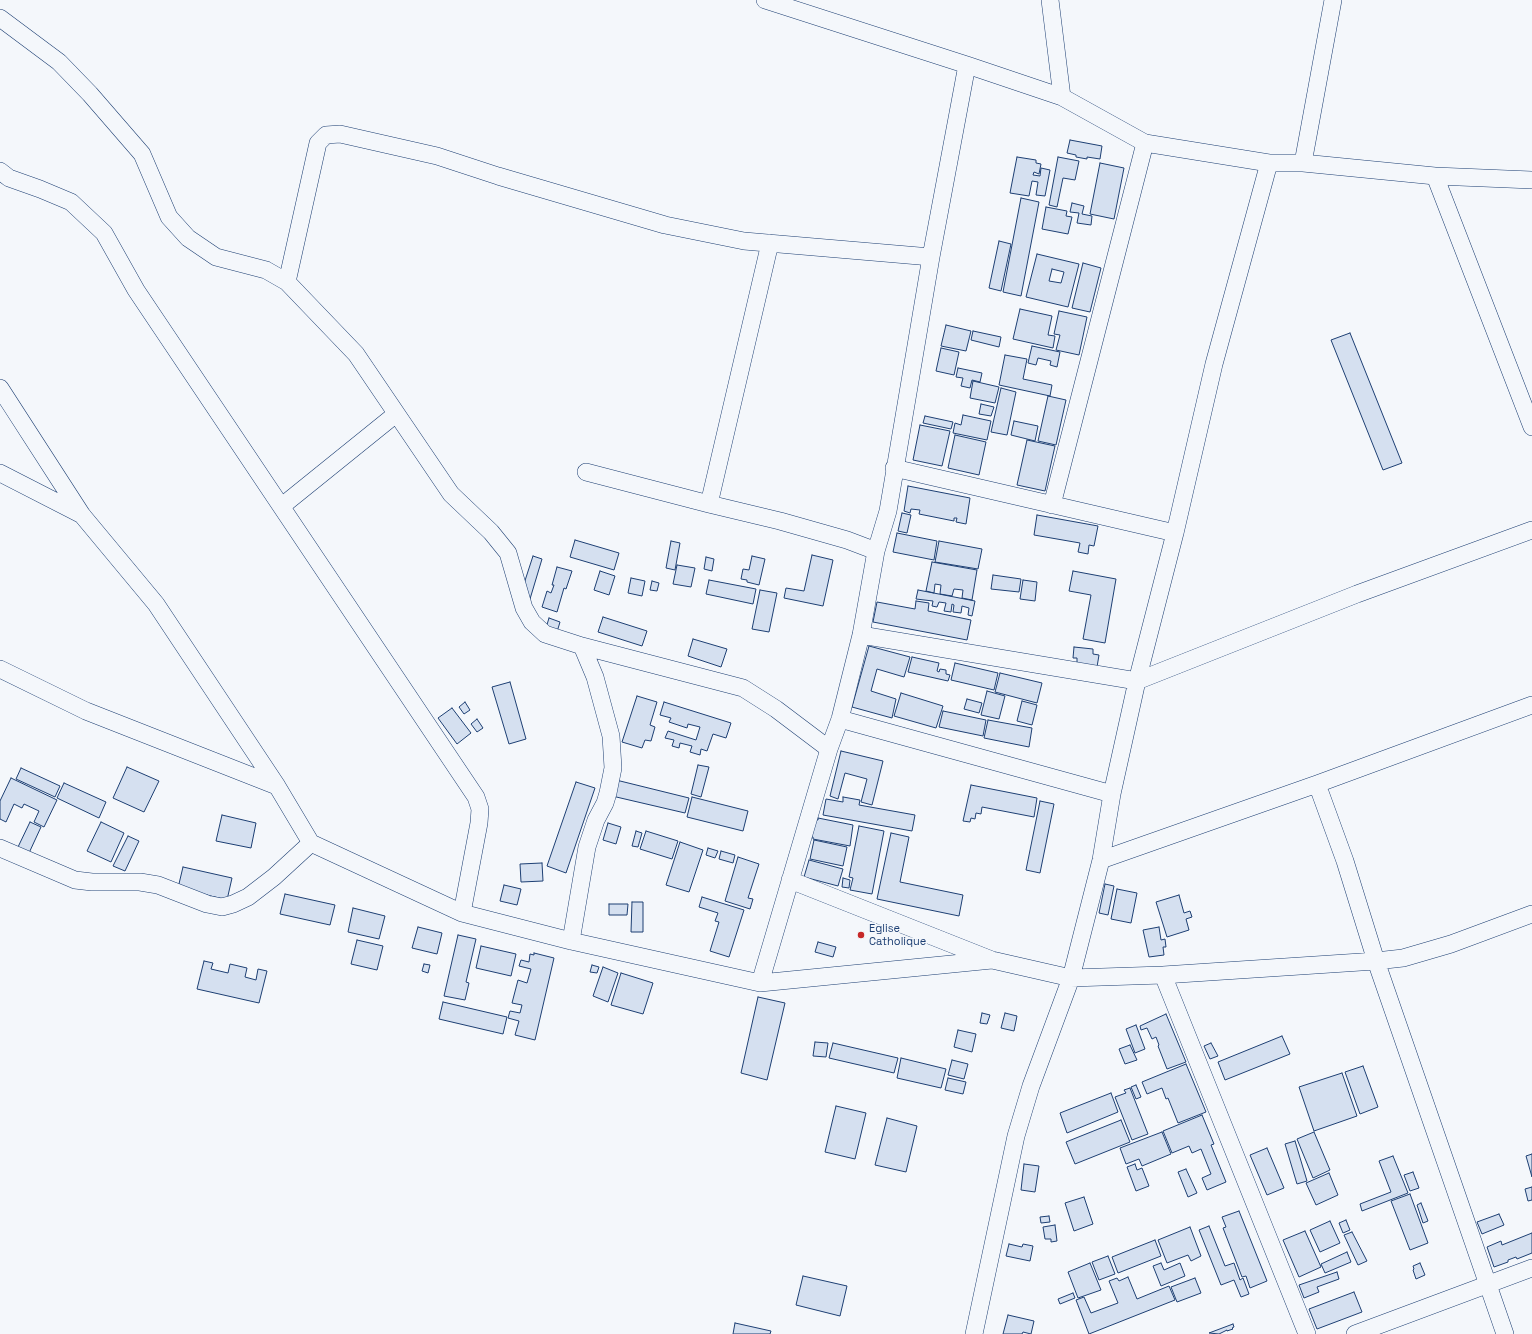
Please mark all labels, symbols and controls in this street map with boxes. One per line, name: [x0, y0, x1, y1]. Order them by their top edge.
place label: Eglise Catholique: [869, 922, 926, 948]
marker: Eglise Catholique: [856, 930, 866, 940]

